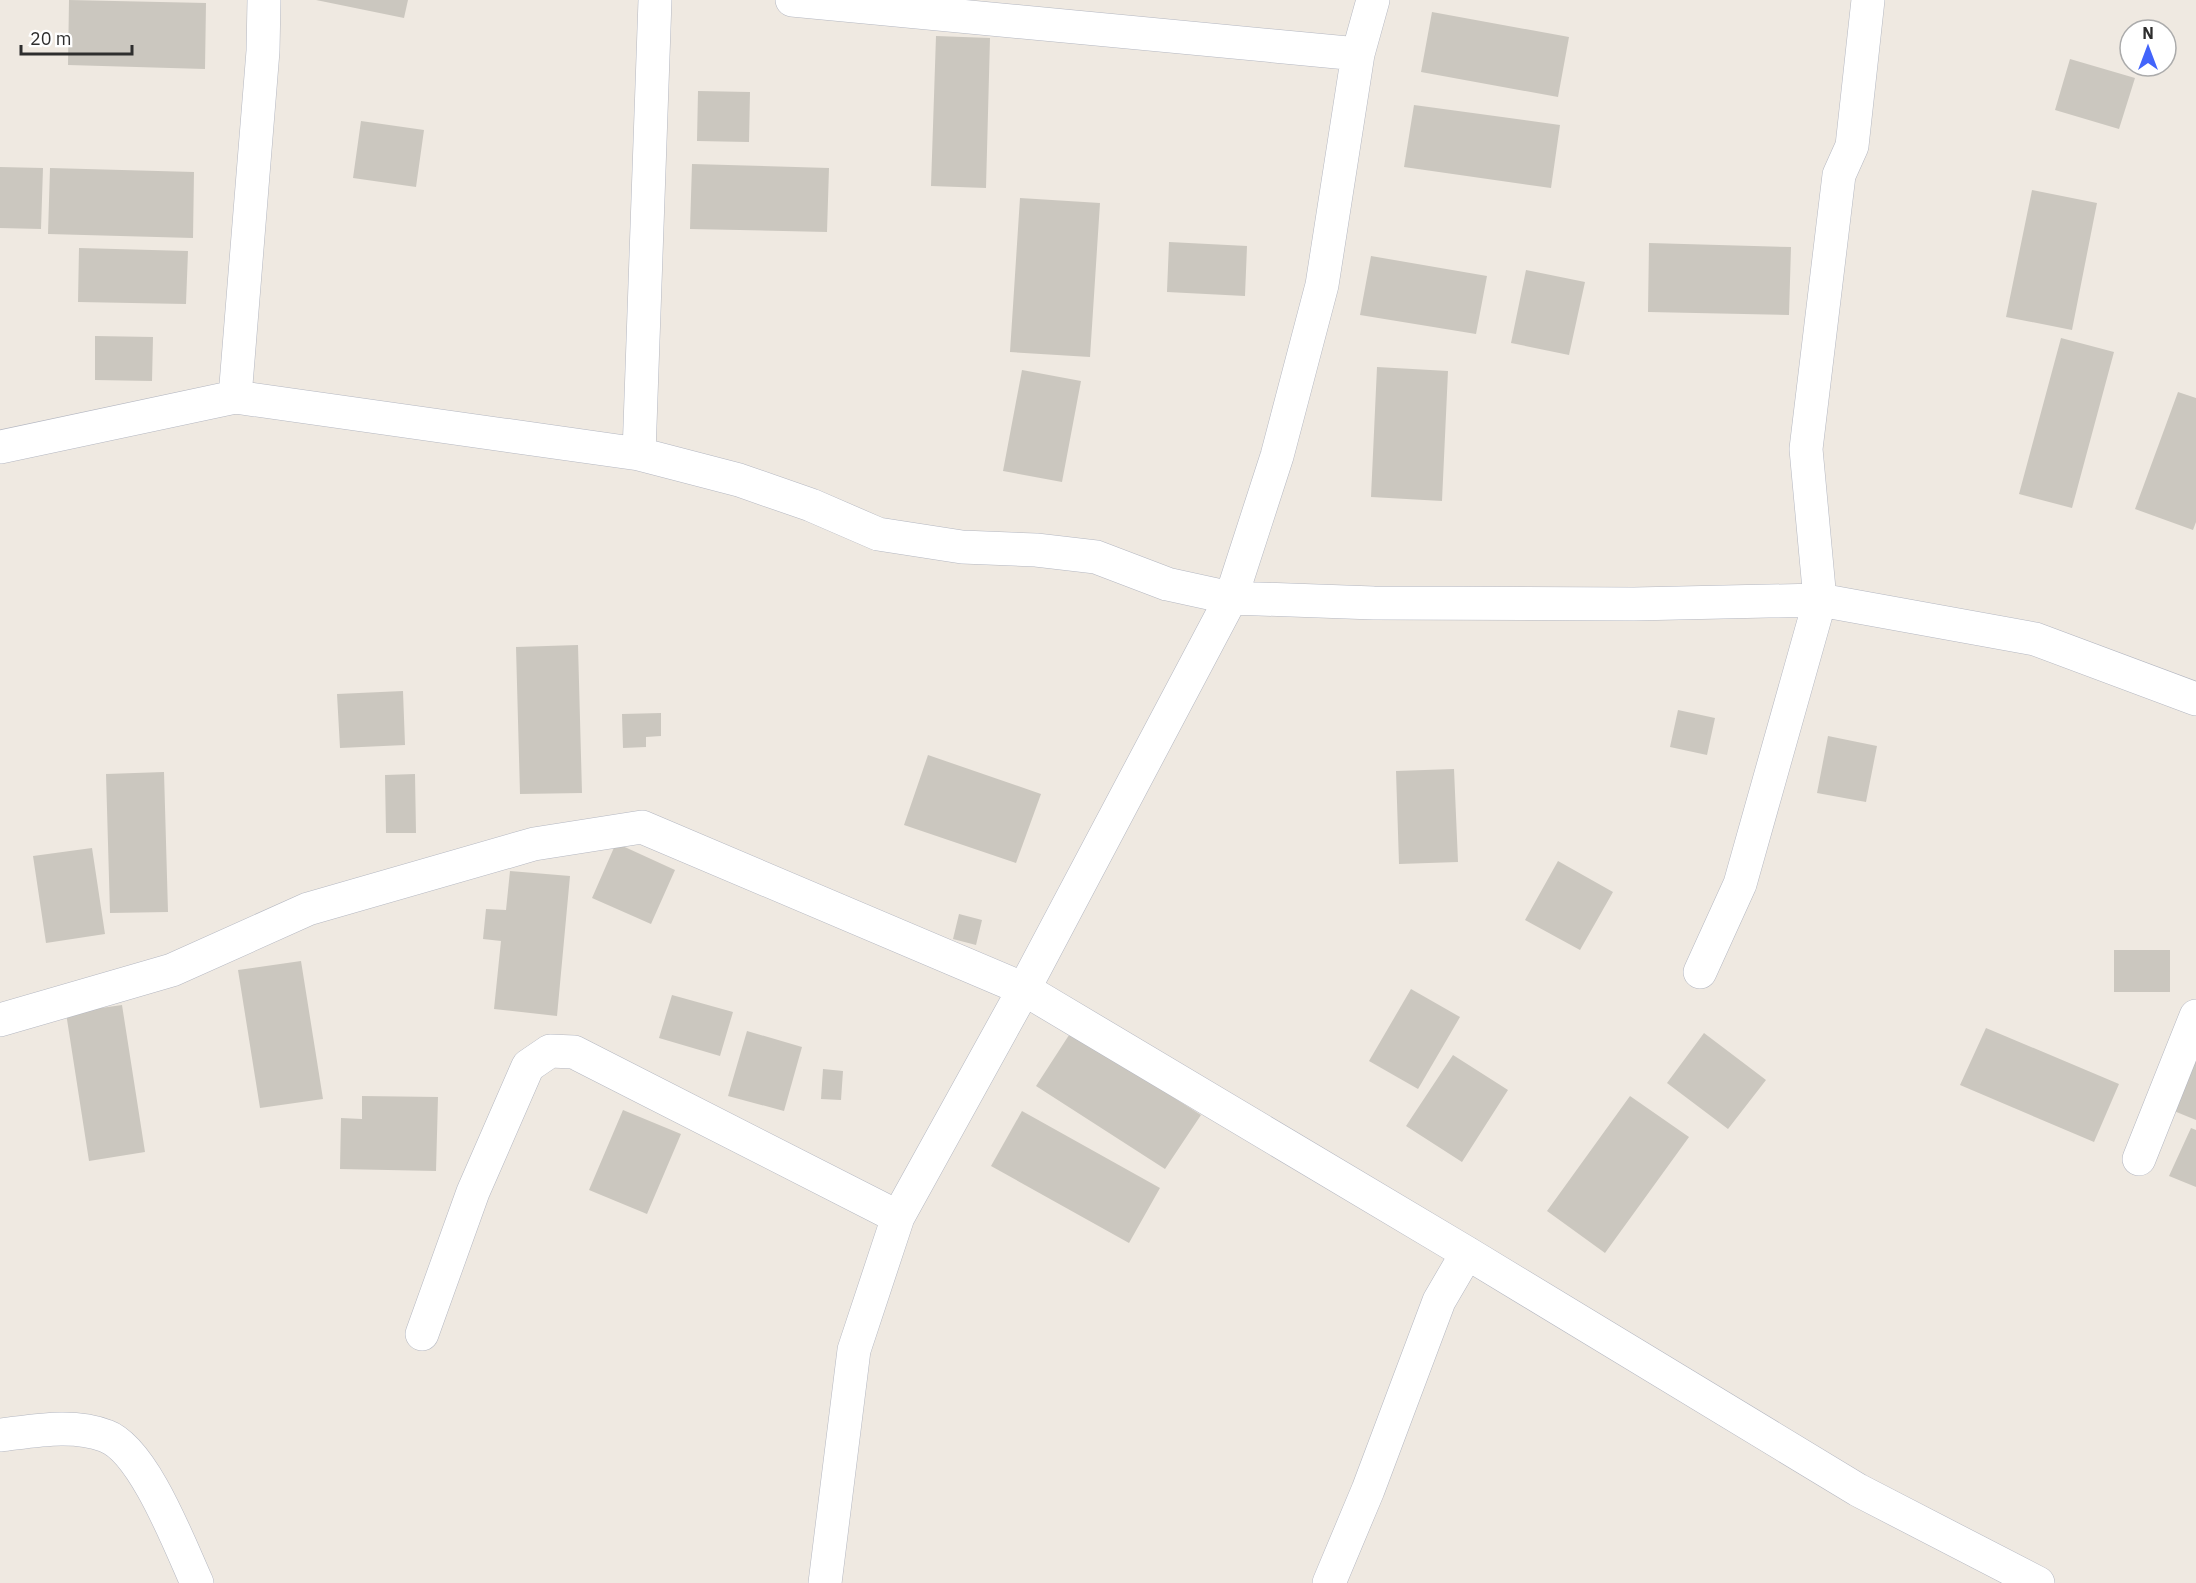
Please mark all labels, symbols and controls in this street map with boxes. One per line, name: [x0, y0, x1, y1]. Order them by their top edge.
scale bar: [21, 18, 132, 56]
north arrow: [2118, 18, 2178, 78]
text: N: [2142, 23, 2154, 43]
text: 20 m: [30, 27, 72, 50]

